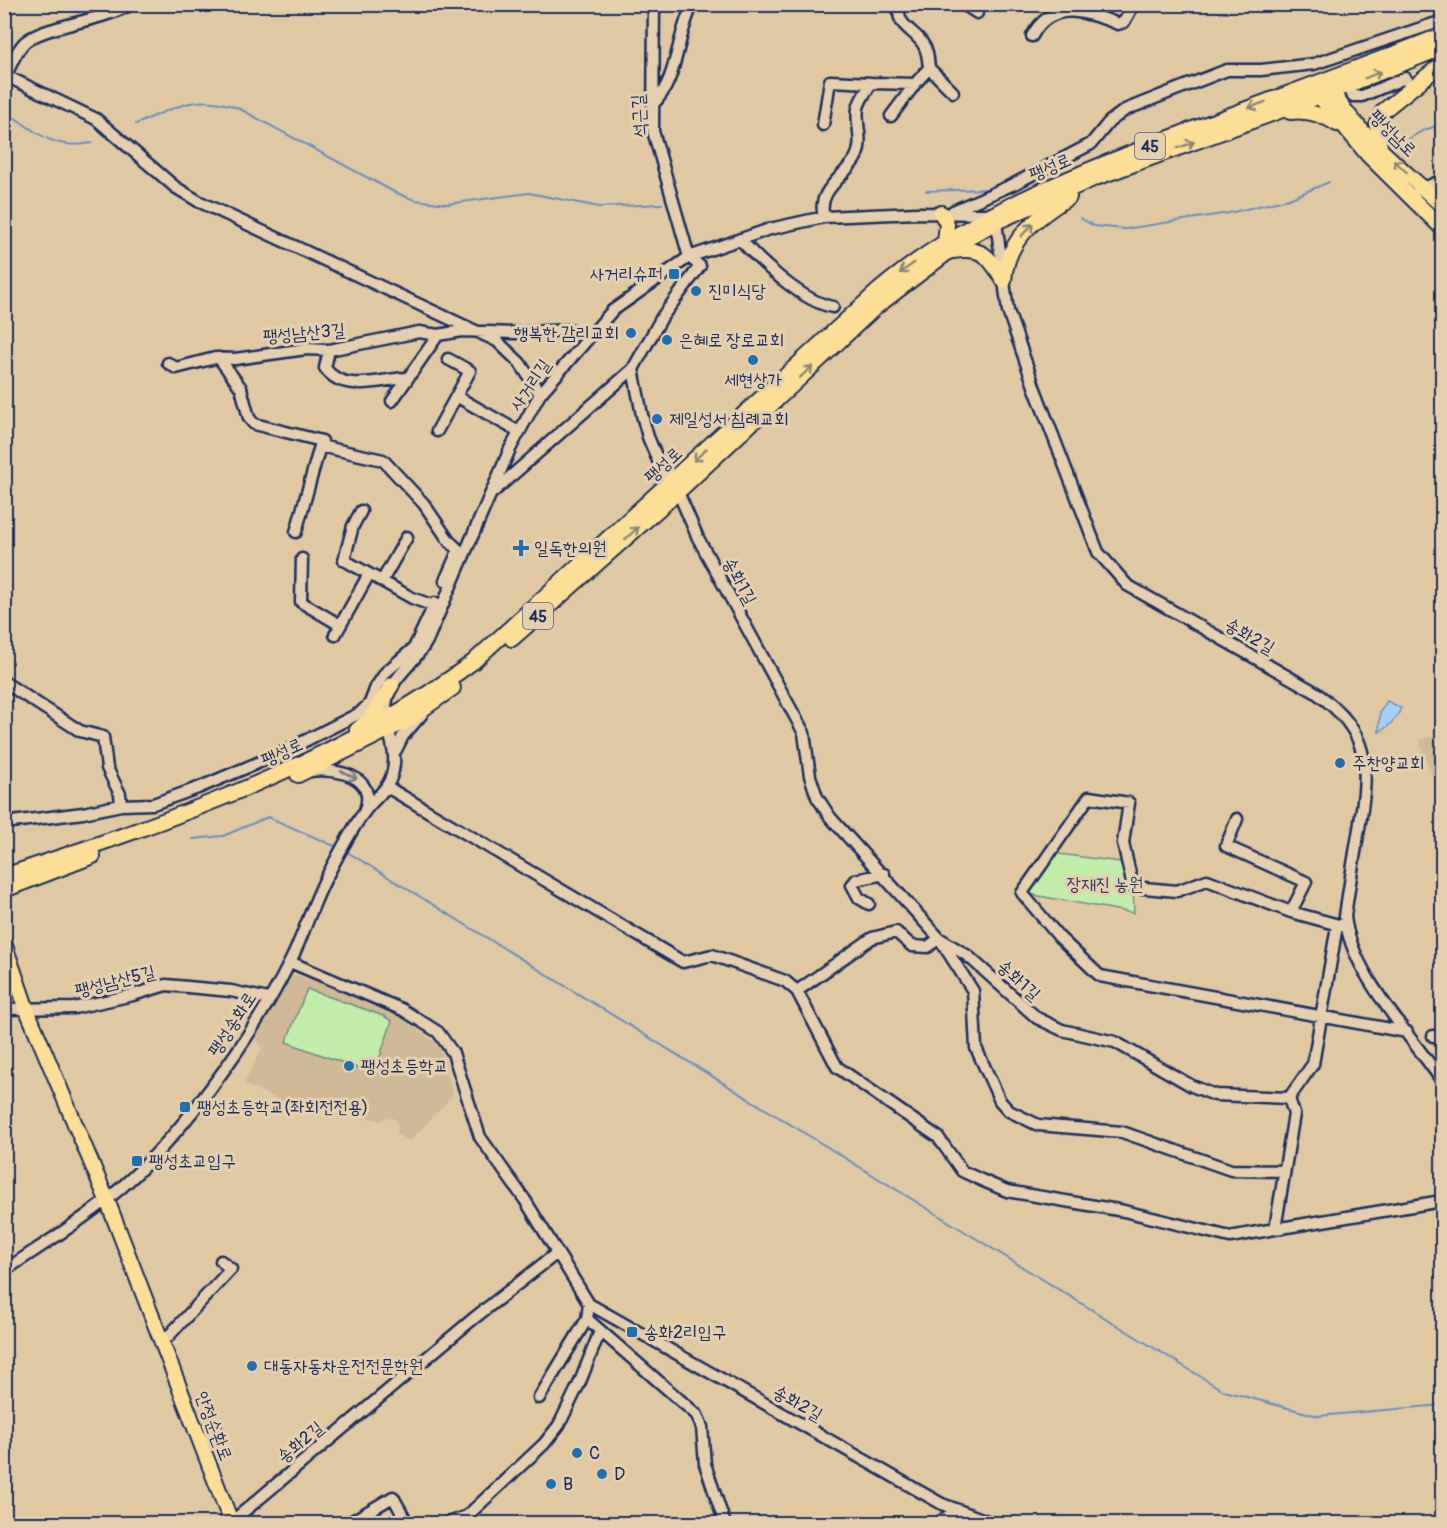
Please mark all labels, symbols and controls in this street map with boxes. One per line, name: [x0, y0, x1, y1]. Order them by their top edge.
one-way arrow: [1363, 69, 1382, 80]
street label: 석근길: [626, 93, 652, 138]
one-way arrow: [1248, 100, 1267, 111]
street label: 팽성남로: [1364, 105, 1421, 162]
road number: 45: [1135, 133, 1165, 159]
one-way arrow: [1177, 138, 1195, 149]
street label: 팽성로: [1026, 148, 1075, 187]
one-way arrow: [1393, 159, 1408, 173]
one-way arrow: [1020, 222, 1035, 237]
one-way arrow: [899, 262, 915, 274]
place label: 사거리슈퍼: [590, 263, 662, 286]
marker: 사거리슈퍼: [667, 267, 681, 281]
place label: 진미식당: [708, 280, 766, 303]
marker: 진미식당: [689, 284, 703, 298]
street label: 팽성남산3길: [262, 318, 347, 349]
place label: 행복한 감리교회: [514, 322, 619, 345]
marker: 행복한 감리교회: [624, 326, 638, 340]
place label: 은혜로 장로교회: [679, 329, 784, 352]
marker: 은혜로 장로교회: [660, 333, 674, 347]
marker: 세현상가: [746, 353, 760, 367]
street label: 사거리길: [505, 354, 556, 416]
one-way arrow: [798, 365, 813, 379]
place label: 세현상가: [724, 369, 782, 392]
place label: 제일성서 침례교회: [669, 408, 789, 431]
marker: 제일성서 침례교회: [650, 412, 664, 426]
street label: 팽성로: [640, 442, 687, 489]
one-way arrow: [693, 447, 708, 461]
one-way arrow: [624, 526, 639, 540]
place label: 일독한의원: [534, 537, 606, 560]
marker: 일독한의원: [512, 539, 530, 557]
street label: 송화1길: [718, 554, 762, 609]
road number: 45: [523, 603, 553, 629]
street label: 송화2길: [1221, 613, 1279, 660]
street label: 팽성로: [258, 733, 307, 772]
place label: 주찬양교회: [1352, 752, 1424, 775]
marker: 주찬양교회: [1333, 756, 1347, 770]
one-way arrow: [339, 770, 357, 782]
park label: 장재진 농원: [1067, 873, 1143, 896]
street label: 송화1길: [992, 955, 1046, 1006]
street label: 팽성남산5길: [72, 960, 158, 1003]
street label: 팽성송화로: [203, 988, 262, 1061]
place label: 팽성초등학교: [361, 1055, 448, 1078]
marker: 팽성초등학교: [342, 1059, 356, 1073]
place label: 팽성초등학교(좌회전전용): [197, 1096, 368, 1119]
marker: 팽성초등학교(좌회전전용): [178, 1100, 192, 1114]
place label: 팽성초교입구: [149, 1150, 236, 1173]
marker: 팽성초교입구: [130, 1154, 144, 1168]
place label: 송화2리입구: [644, 1321, 726, 1344]
marker: 송화2리입구: [625, 1325, 639, 1339]
place label: 대동자동차운전전문학원: [264, 1355, 423, 1378]
marker: 대동자동차운전전문학원: [245, 1359, 259, 1373]
street label: 송화2길: [769, 1380, 827, 1427]
street label: 안정순환로: [190, 1388, 237, 1464]
street label: 송화2길: [272, 1416, 329, 1468]
place label: C: [589, 1442, 600, 1465]
marker: C: [570, 1446, 584, 1460]
place label: D: [614, 1463, 625, 1486]
marker: D: [595, 1467, 609, 1481]
place label: B: [563, 1473, 573, 1496]
marker: B: [544, 1477, 558, 1491]

